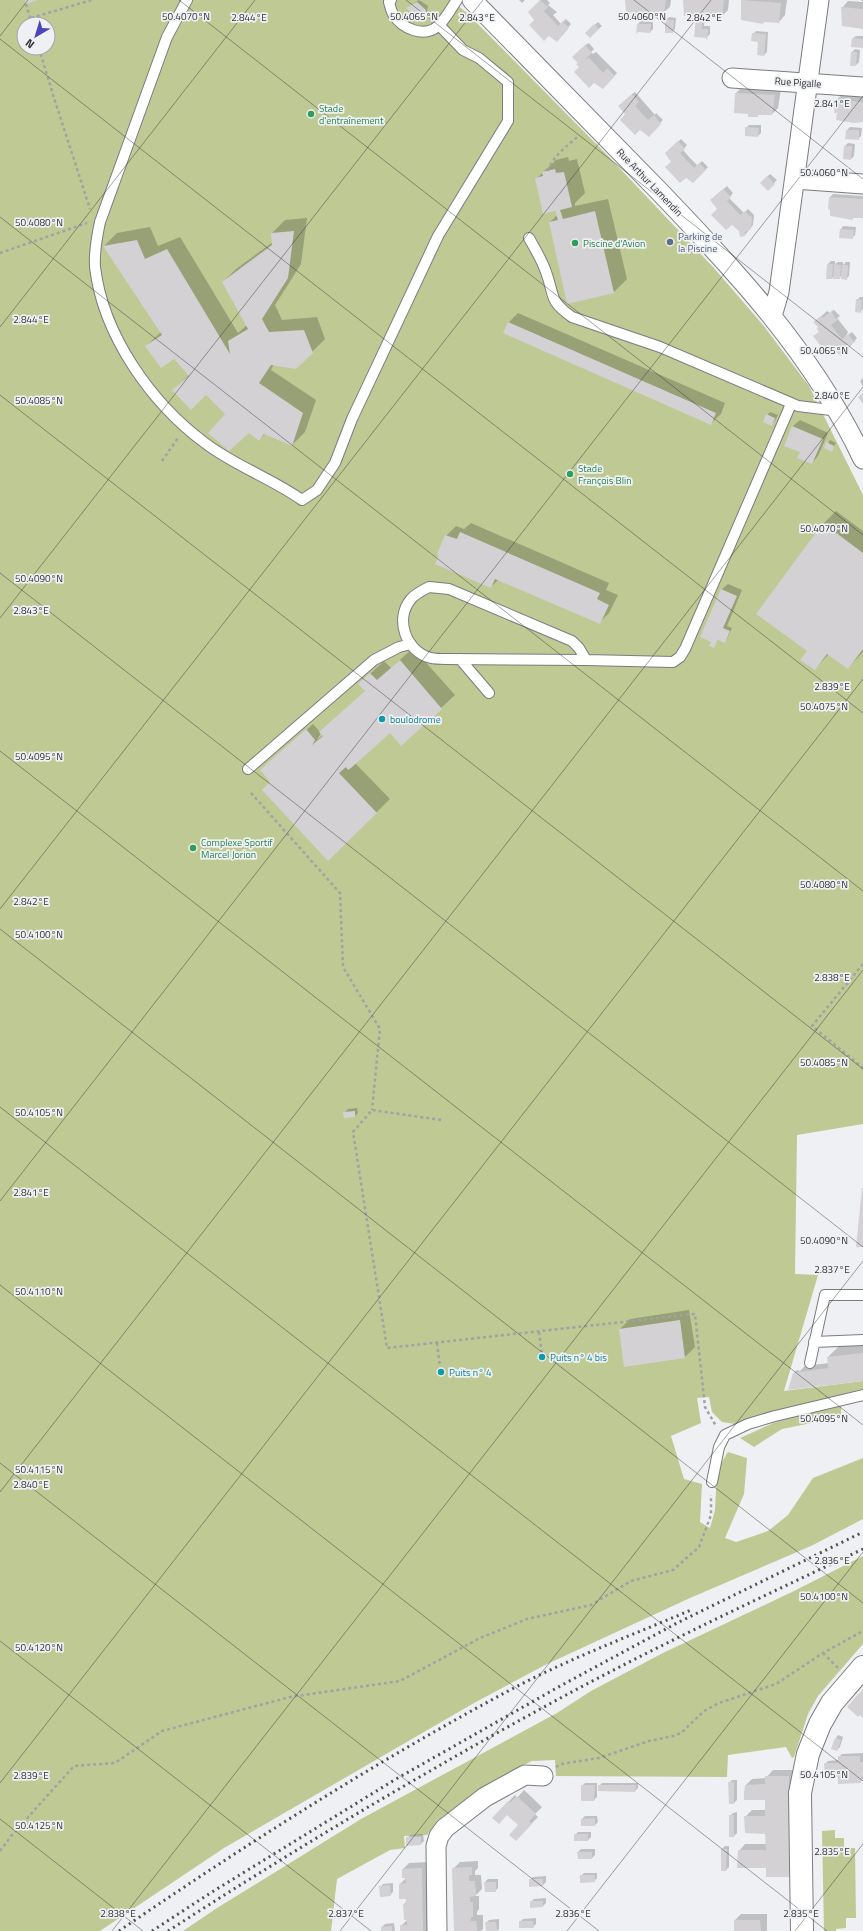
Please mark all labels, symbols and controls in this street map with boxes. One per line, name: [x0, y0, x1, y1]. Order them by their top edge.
text: 50.4070°N: [162, 9, 210, 24]
text: 50.4065°N: [390, 9, 438, 24]
text: 50.4060°N: [618, 9, 666, 24]
text: 2.844°E: [231, 10, 267, 25]
text: 2.843°E: [459, 10, 495, 25]
text: 2.842°E: [686, 10, 722, 25]
north arrow: [16, 16, 56, 56]
text: N: [22, 35, 38, 53]
street label: Rue Pigalle: [774, 73, 822, 92]
text: 2.841°E: [814, 96, 850, 111]
place label: Stade d'entraînement: [319, 101, 384, 128]
marker: Stade d'entraînement: [306, 109, 316, 119]
street label: Rue Arthur Lamendin: [613, 145, 686, 220]
text: 50.4060°N: [800, 165, 848, 180]
text: 50.4080°N: [15, 215, 63, 230]
place label: Parking de la Piscine: [678, 229, 722, 256]
place label: Piscine d'Avion: [583, 236, 645, 251]
marker: Parking de la Piscine: [665, 237, 675, 247]
marker: Piscine d'Avion: [570, 238, 580, 248]
text: 2.844°E: [13, 312, 49, 327]
text: 50.4065°N: [800, 343, 848, 358]
text: 2.840°E: [814, 388, 850, 403]
text: 50.4085°N: [15, 393, 63, 408]
place label: Stade François Blin: [578, 461, 632, 488]
marker: Stade François Blin: [565, 469, 575, 479]
text: 50.4070°N: [800, 521, 848, 536]
text: 50.4090°N: [15, 571, 63, 586]
text: 2.843°E: [13, 603, 49, 618]
text: 2.839°E: [814, 679, 850, 694]
text: 50.4075°N: [800, 699, 848, 714]
place label: boulodrome: [390, 712, 441, 727]
marker: boulodrome: [377, 714, 387, 724]
text: 50.4095°N: [15, 749, 63, 764]
place label: Complexe Sportif Marcel Jorion: [201, 835, 273, 862]
marker: Complexe Sportif Marcel Jorion: [188, 843, 198, 853]
text: 50.4080°N: [800, 877, 848, 892]
text: 2.842°E: [13, 894, 49, 909]
text: 50.4100°N: [15, 927, 63, 942]
text: 2.838°E: [814, 970, 850, 985]
text: 50.4085°N: [800, 1055, 848, 1070]
text: 50.4105°N: [15, 1105, 63, 1120]
text: 2.841°E: [13, 1185, 49, 1200]
text: 50.4090°N: [800, 1233, 848, 1248]
text: 2.837°E: [814, 1262, 850, 1277]
text: 50.4110°N: [15, 1284, 63, 1299]
place label: Puits n° 4 bis: [550, 1350, 607, 1365]
marker: Puits n° 4 bis: [537, 1352, 547, 1362]
place label: Puits n° 4: [449, 1365, 492, 1380]
marker: Puits n° 4: [436, 1367, 446, 1377]
text: 50.4095°N: [800, 1411, 848, 1426]
text: 50.4115°N: [15, 1462, 63, 1477]
text: 2.840°E: [13, 1477, 49, 1492]
text: 2.836°E: [814, 1553, 850, 1568]
text: 50.4100°N: [800, 1589, 848, 1604]
text: 50.4120°N: [15, 1640, 63, 1655]
text: 50.4105°N: [800, 1767, 848, 1782]
text: 2.839°E: [13, 1768, 49, 1783]
text: 50.4125°N: [15, 1818, 63, 1833]
text: 2.835°E: [814, 1844, 850, 1859]
text: 2.838°E: [100, 1906, 136, 1921]
text: 2.837°E: [328, 1906, 364, 1921]
text: 2.836°E: [555, 1906, 591, 1921]
text: 2.835°E: [783, 1906, 819, 1921]

